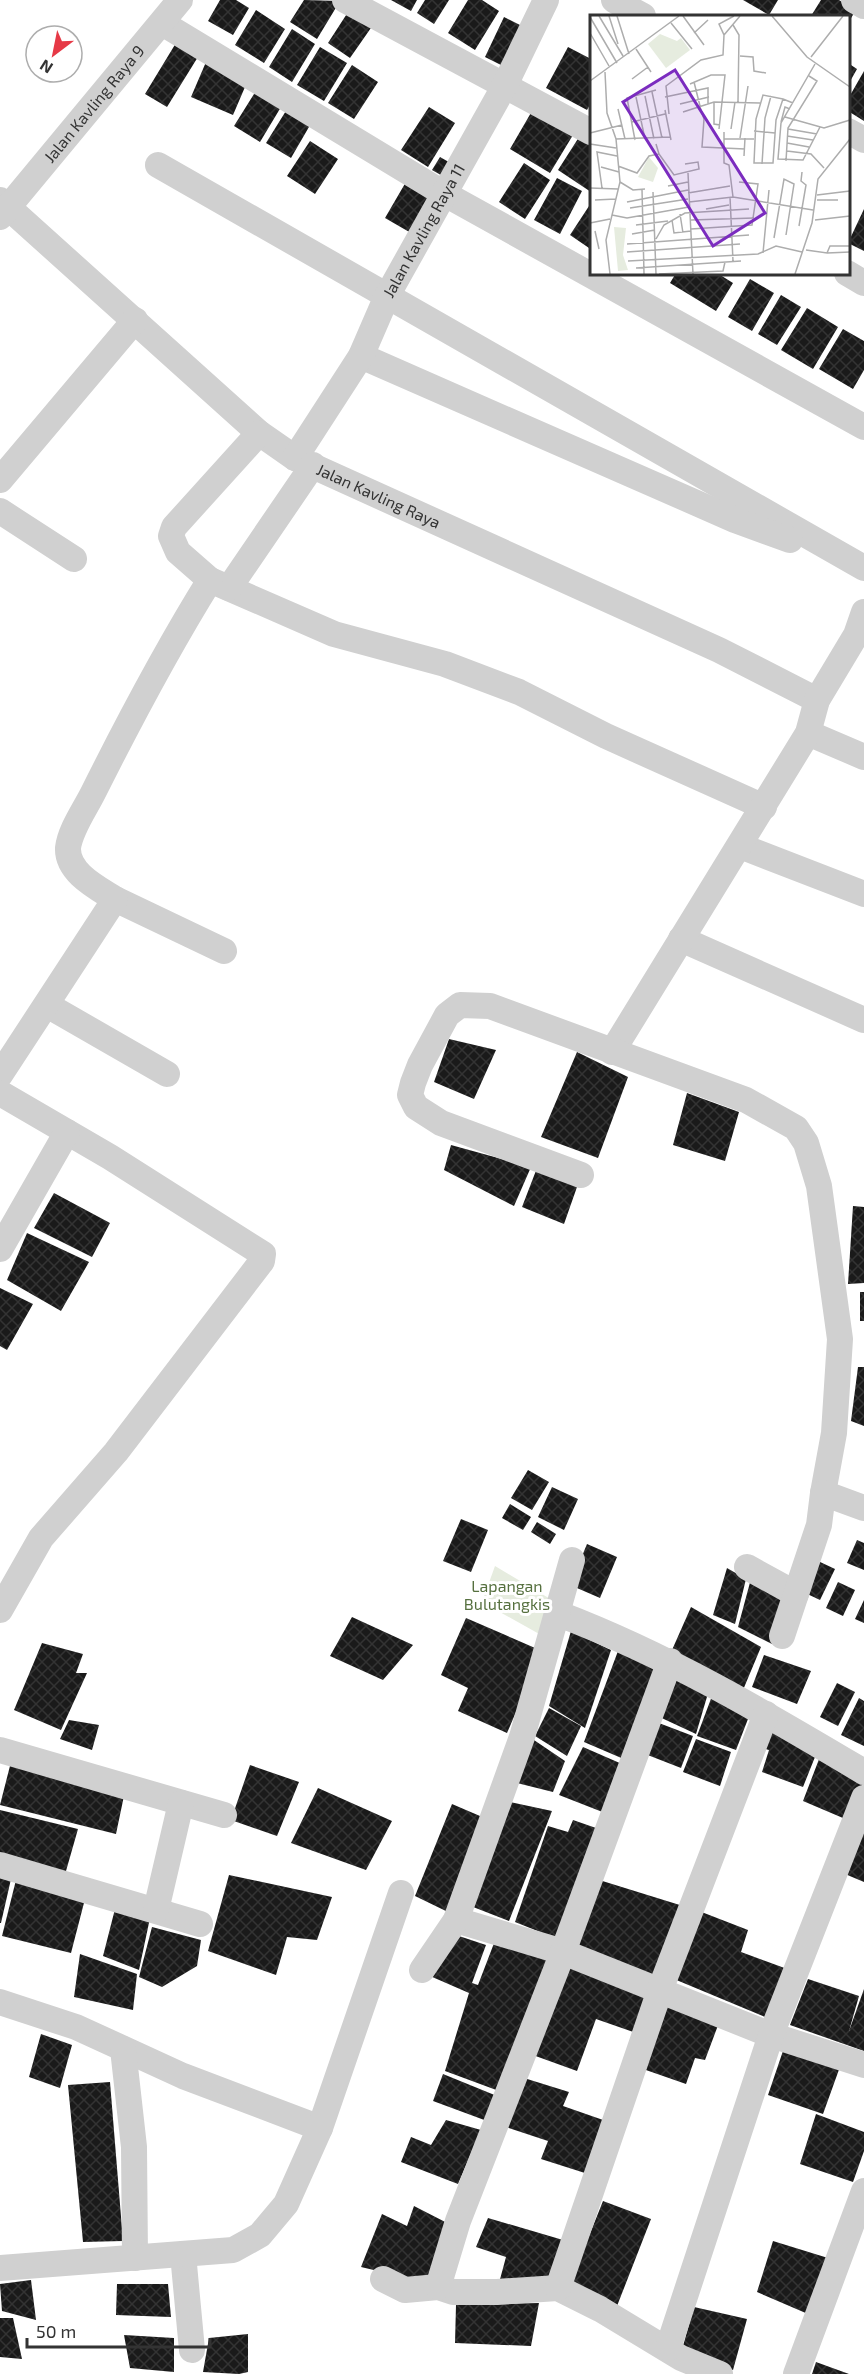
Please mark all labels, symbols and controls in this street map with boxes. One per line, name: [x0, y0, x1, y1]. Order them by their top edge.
inset map: [590, 15, 849, 274]
north arrow: [24, 24, 84, 84]
street label: Jalan Kavling Raya 9: [39, 41, 148, 166]
text: N: [36, 56, 56, 78]
street label: Jalan Kavling Raya 11: [378, 160, 468, 300]
street label: Jalan Kavling Raya: [314, 459, 444, 532]
park label: Lapangan Bulutangkis: [464, 1576, 550, 1613]
scale bar: [27, 2311, 210, 2349]
text: 50 m: [36, 2320, 76, 2342]

